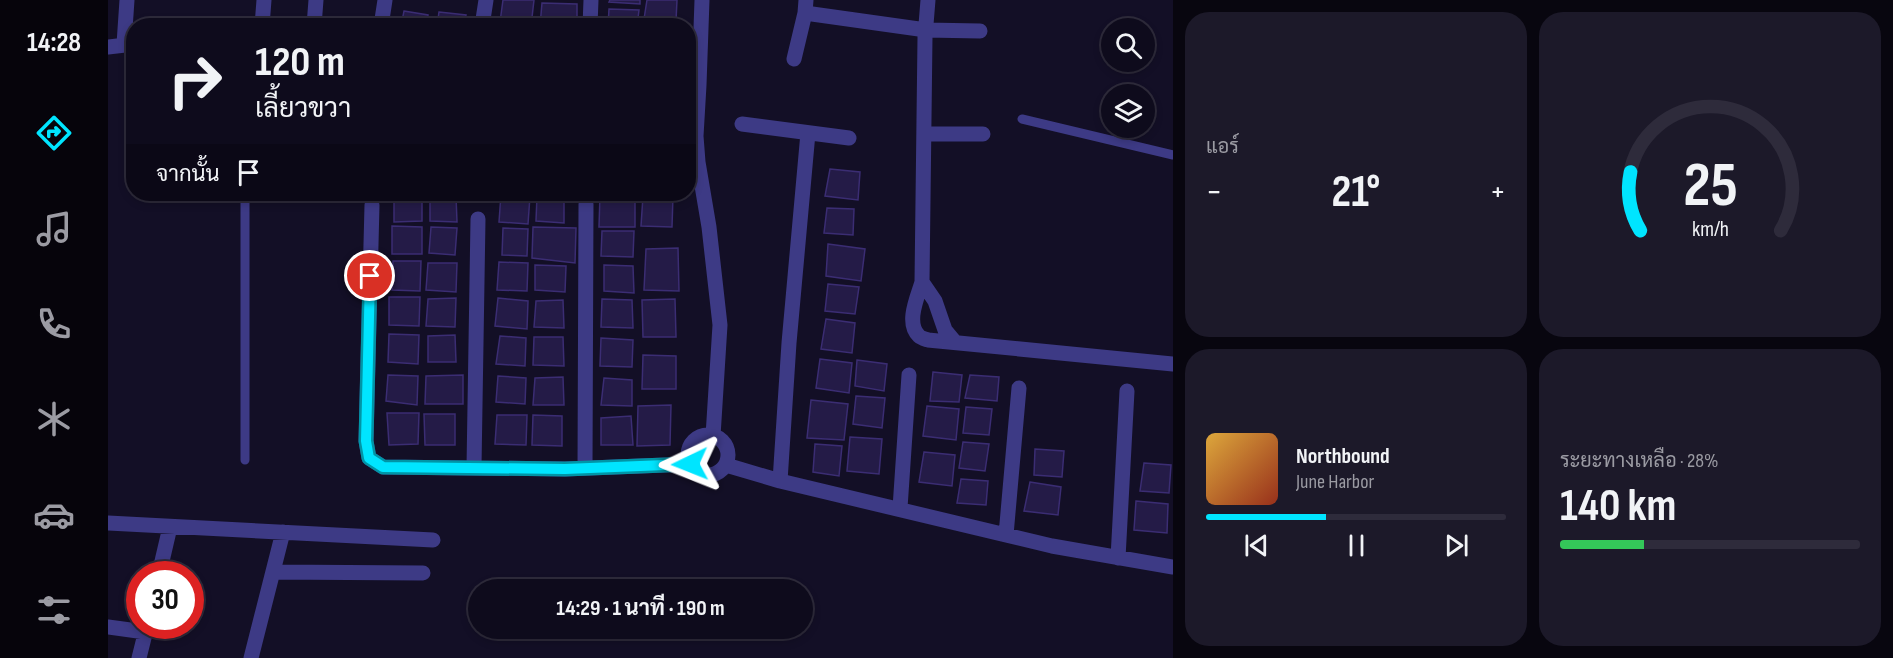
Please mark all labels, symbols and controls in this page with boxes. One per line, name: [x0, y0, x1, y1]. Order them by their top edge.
map controls: [1101, 18, 1155, 138]
button: search: [1101, 18, 1155, 72]
text: 14:28: [27, 27, 81, 59]
text: 120 m: [255, 37, 345, 88]
icon: right: [156, 42, 234, 120]
button: layers: [1101, 84, 1155, 138]
text: เลี้ยวขวา: [255, 93, 351, 125]
icon: directions: [33, 112, 75, 154]
text: แอร์: [1206, 135, 1239, 159]
text: 25: [1683, 149, 1737, 224]
icon: arrive: [232, 156, 265, 189]
text: จากนั้น: [156, 161, 220, 188]
text: 21°: [1332, 165, 1380, 220]
text: −: [1206, 172, 1222, 212]
text: +: [1490, 172, 1506, 212]
icon: music: [33, 208, 75, 250]
text: km/h: [1691, 218, 1729, 243]
pin: [344, 250, 395, 301]
icon: arrive: [353, 259, 386, 292]
icon: phone: [33, 303, 75, 345]
icon: climate: [33, 398, 75, 440]
position arrow: [658, 432, 722, 496]
text: Northbound: [1296, 443, 1390, 470]
text: ระยะทางเหลือ · 28%: [1560, 449, 1718, 473]
text: June Harbor: [1296, 470, 1374, 494]
text: 140 km: [1560, 479, 1676, 534]
icon: car: [33, 494, 75, 536]
icon: previous: [1240, 529, 1273, 562]
icon: pause: [1340, 529, 1373, 562]
icon: next: [1440, 529, 1473, 562]
speed limit sign: 30: [126, 561, 204, 639]
icon: filters: [33, 589, 75, 631]
text: 14:29 · 1 นาที · 190 m: [556, 595, 725, 622]

